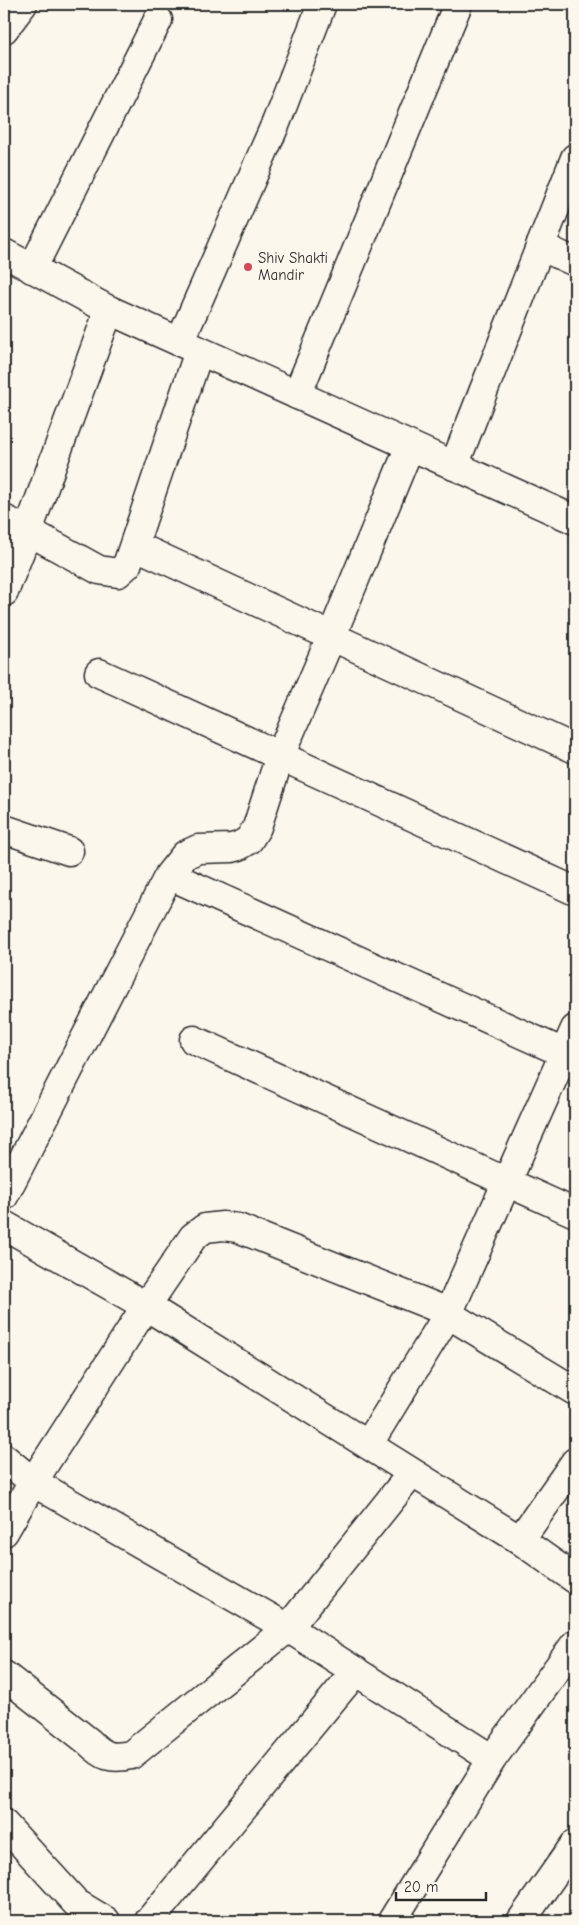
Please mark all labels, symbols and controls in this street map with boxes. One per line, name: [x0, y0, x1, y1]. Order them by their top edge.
place label: Shiv Shakti Mandir: [258, 249, 328, 284]
marker: Shiv Shakti Mandir: [242, 261, 254, 273]
scale bar: [396, 1870, 486, 1902]
text: 20 m: [404, 1878, 438, 1896]

